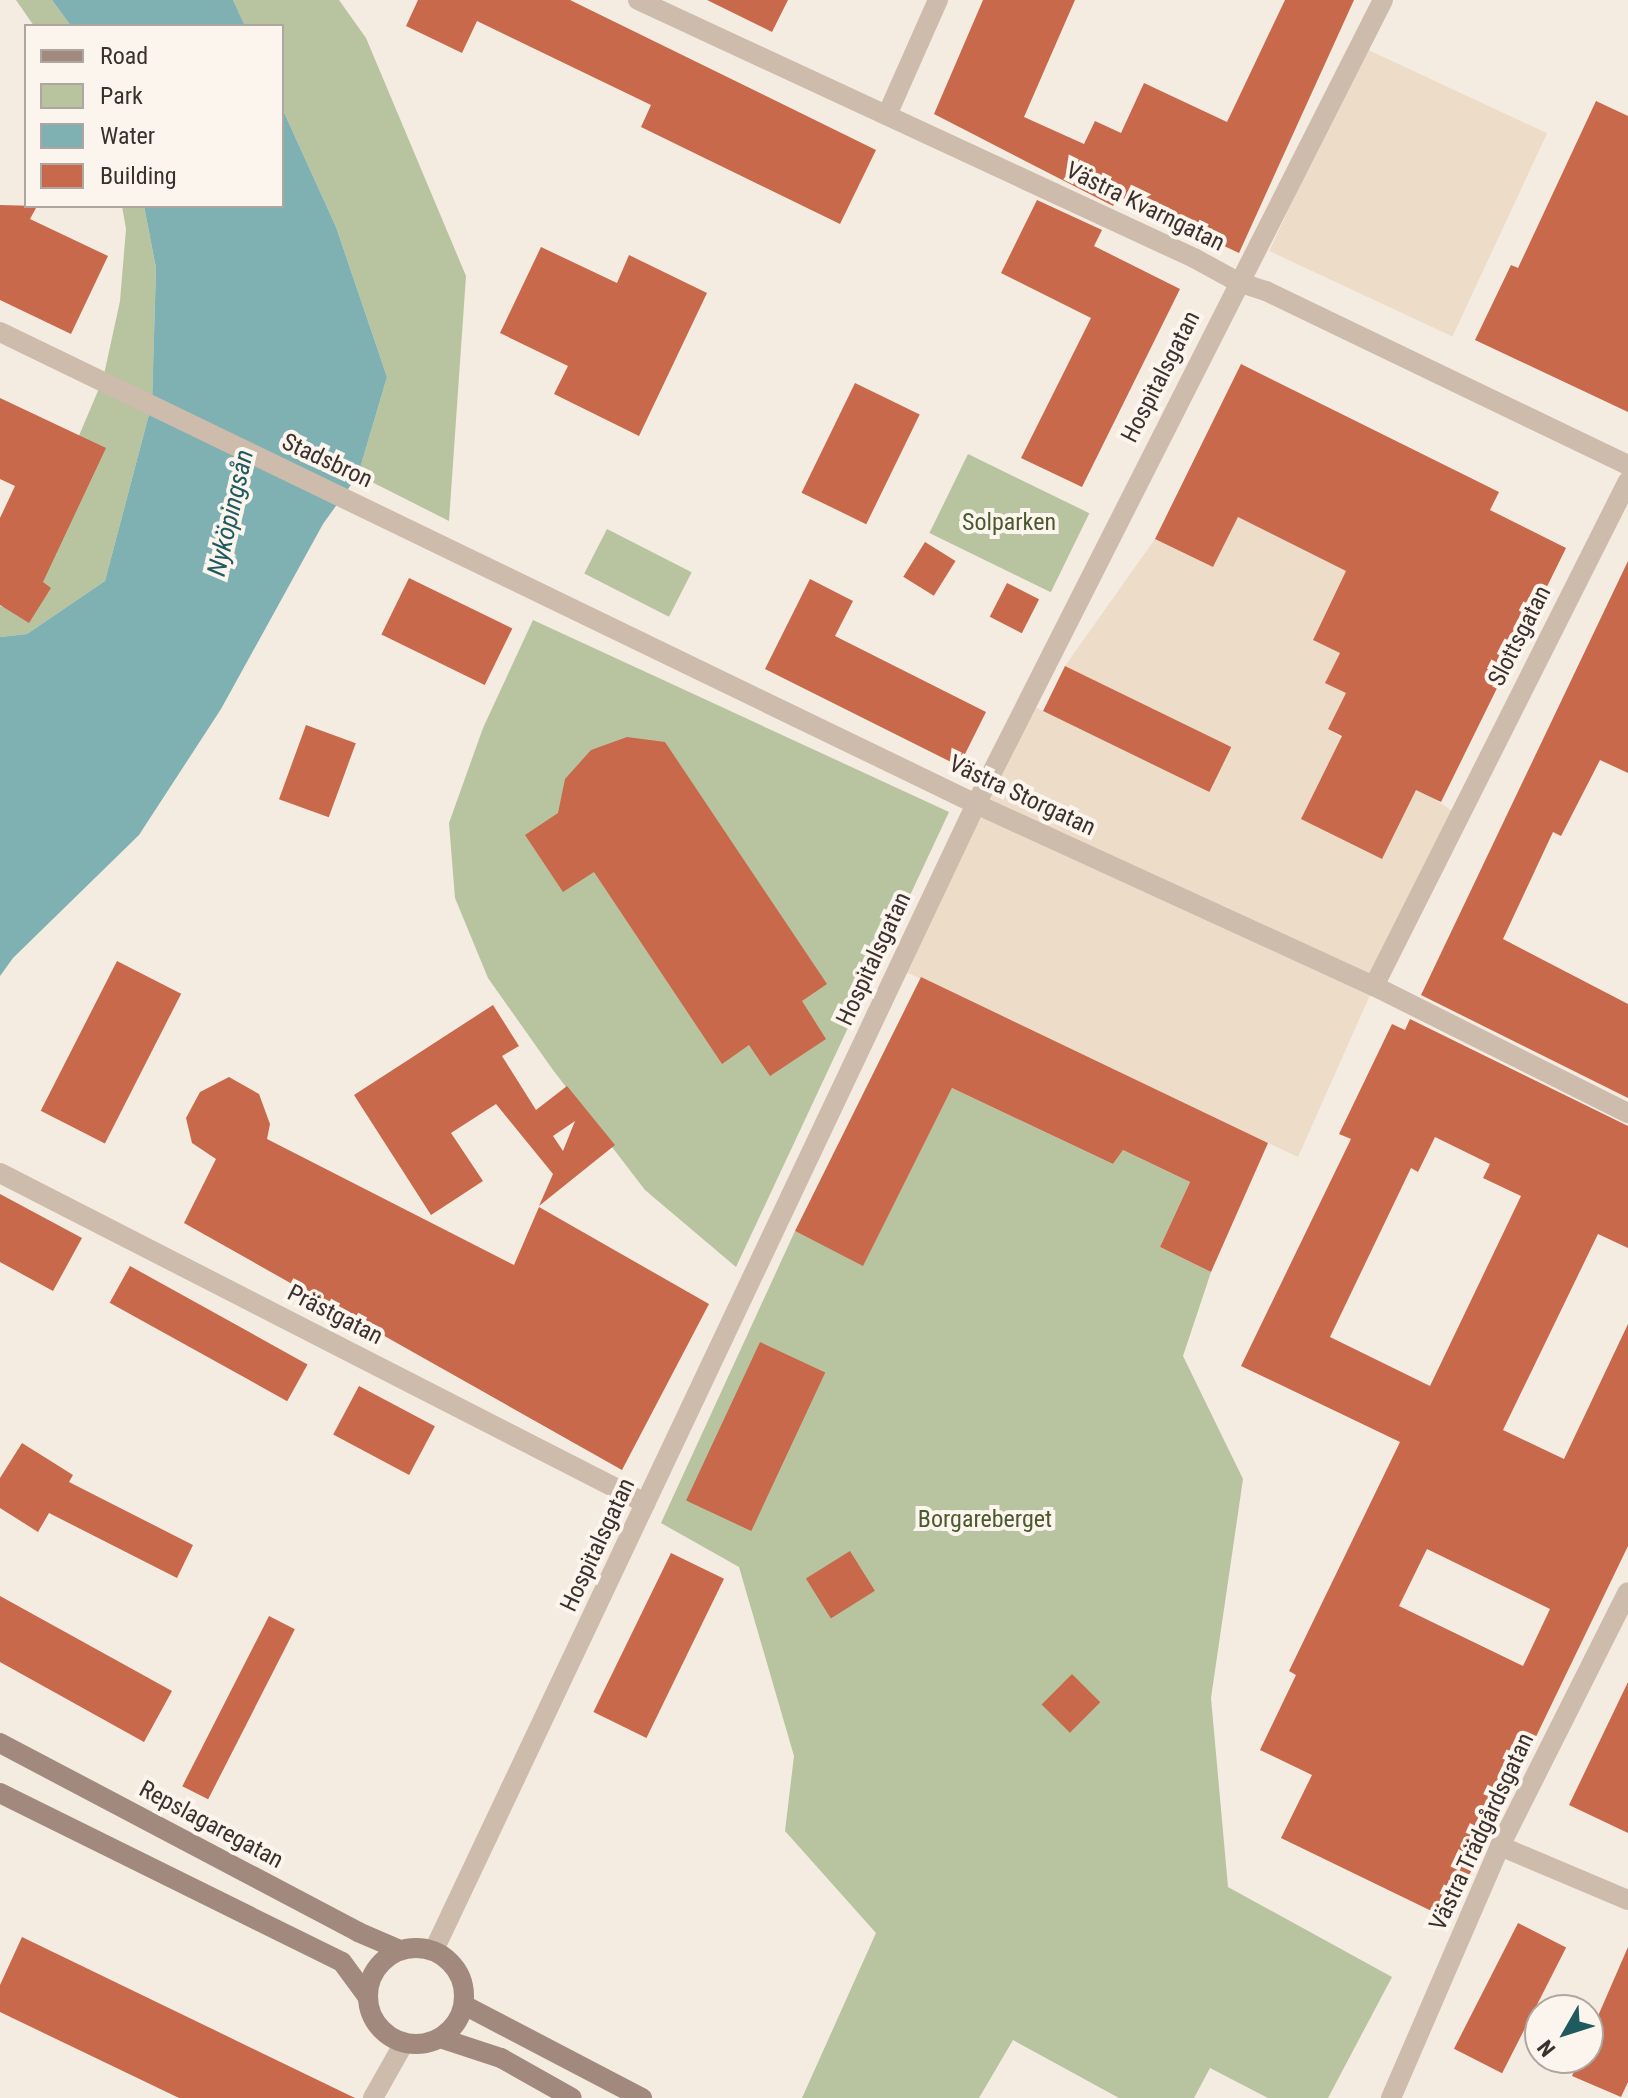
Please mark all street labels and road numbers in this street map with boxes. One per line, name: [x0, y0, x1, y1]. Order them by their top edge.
street label: Västra Kvarngatan: [1061, 156, 1229, 258]
street label: Hospitalsgatan: [1116, 306, 1206, 448]
street label: Stadsbron: [277, 428, 377, 494]
street label: Slottsgatan: [1482, 581, 1558, 691]
street label: Västra Storgatan: [944, 749, 1100, 843]
street label: Hospitalsgatan: [831, 888, 917, 1030]
street label: Prästgatan: [282, 1279, 388, 1351]
street label: Hospitalsgatan: [555, 1474, 641, 1616]
street label: Västra Trädgårdsgatan: [1424, 1728, 1540, 1936]
street label: Repslagaregatan: [134, 1775, 288, 1875]

